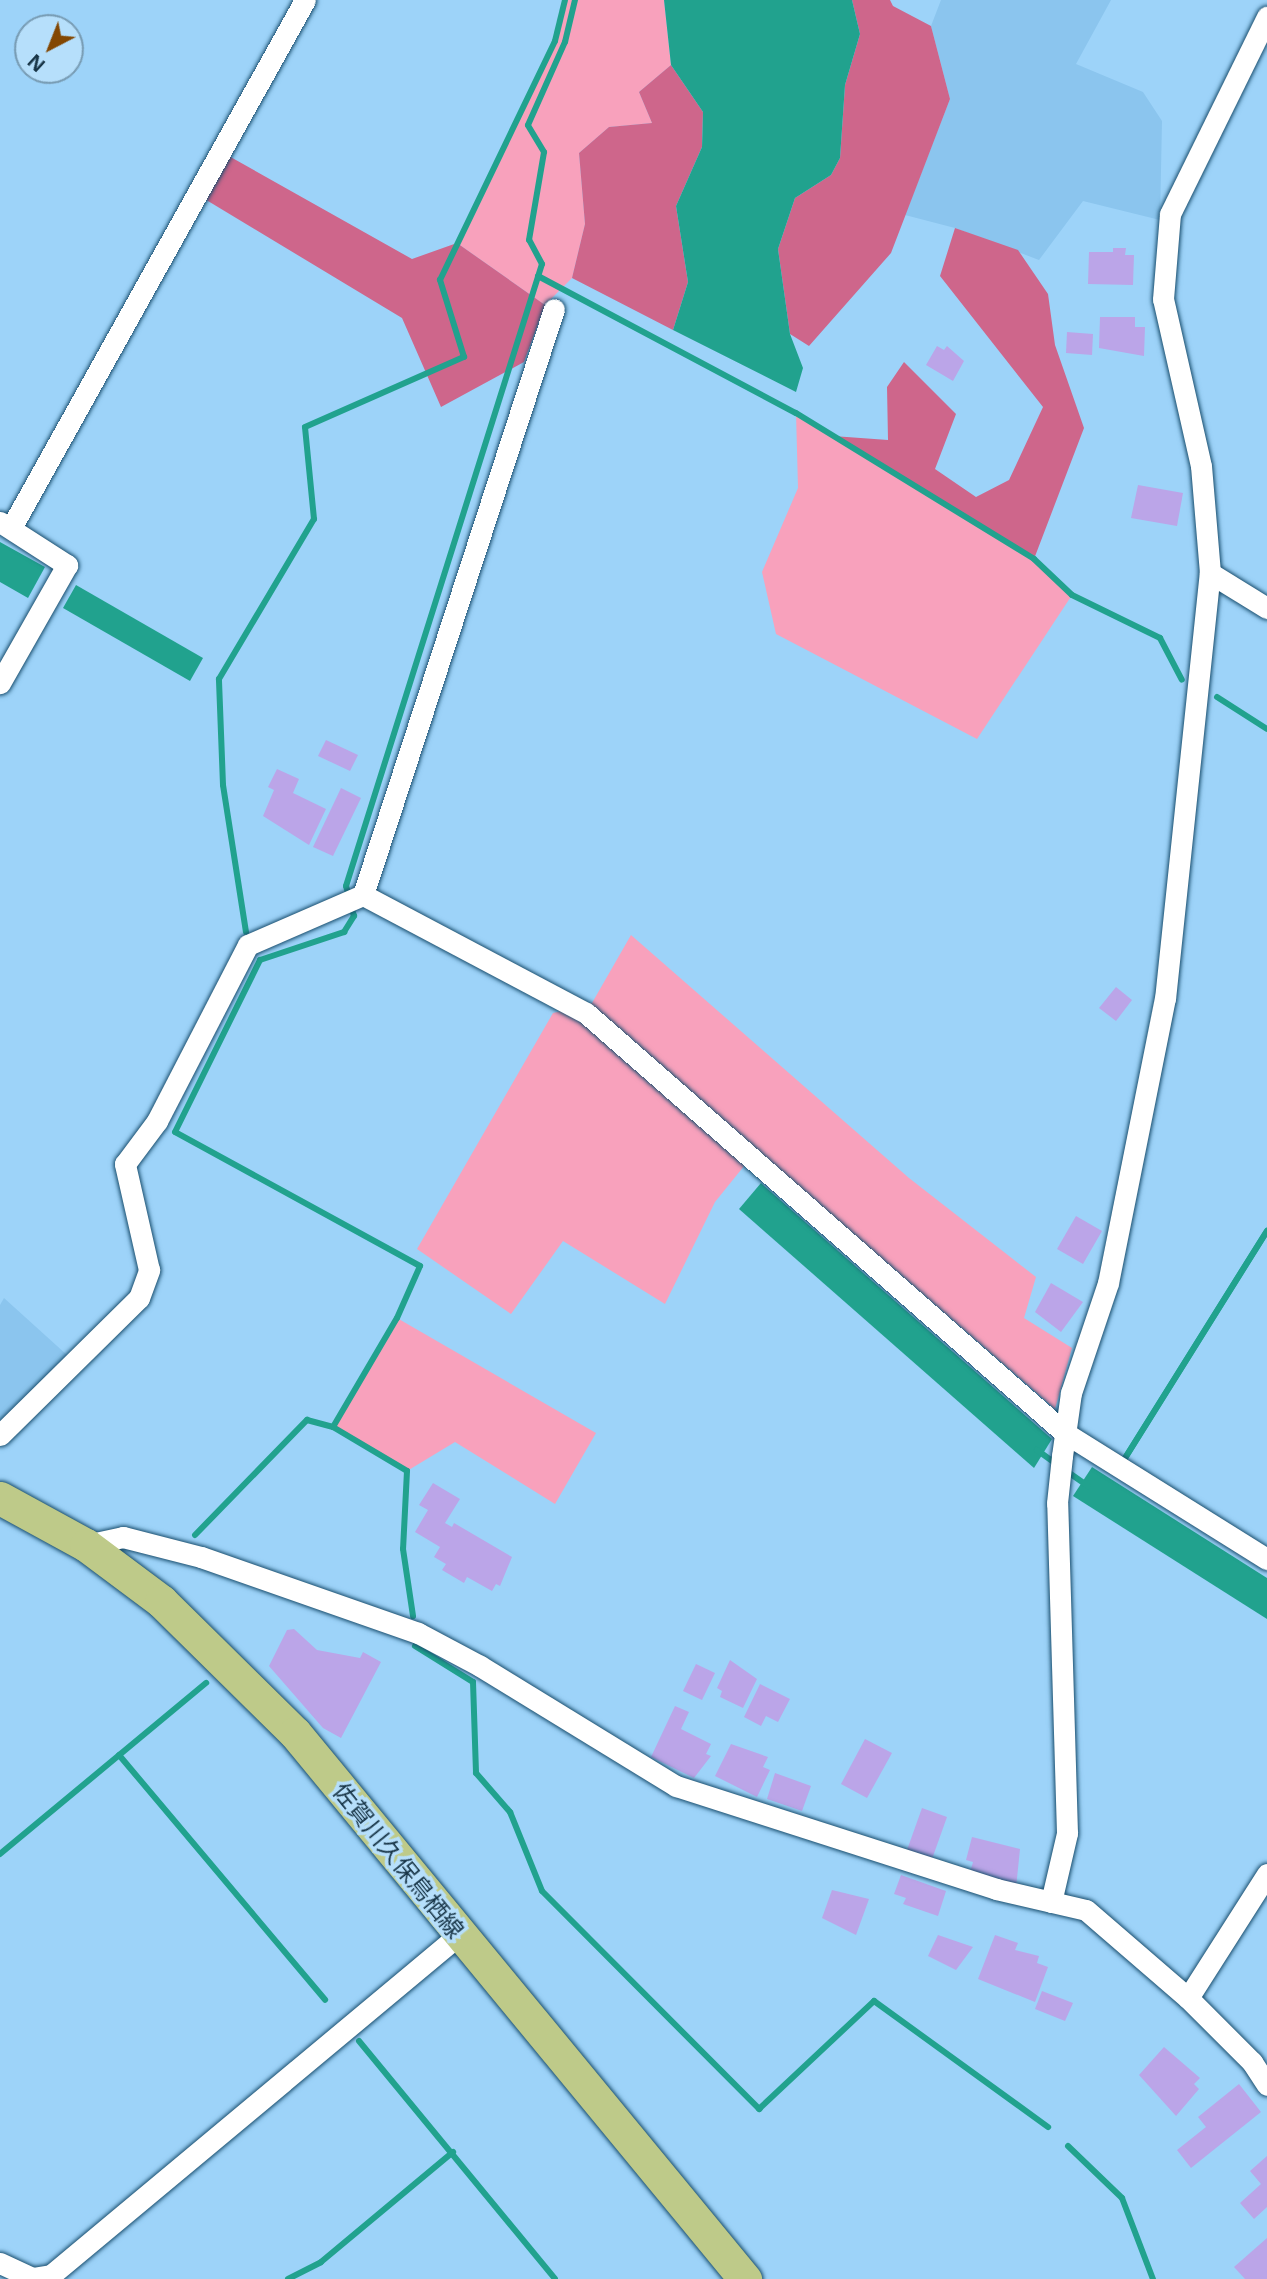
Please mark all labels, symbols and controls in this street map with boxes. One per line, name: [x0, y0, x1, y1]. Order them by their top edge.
north arrow: [14, 14, 84, 84]
text: N: [22, 48, 51, 78]
street label: 佐賀川久保鳥栖線: [327, 1776, 471, 1944]

